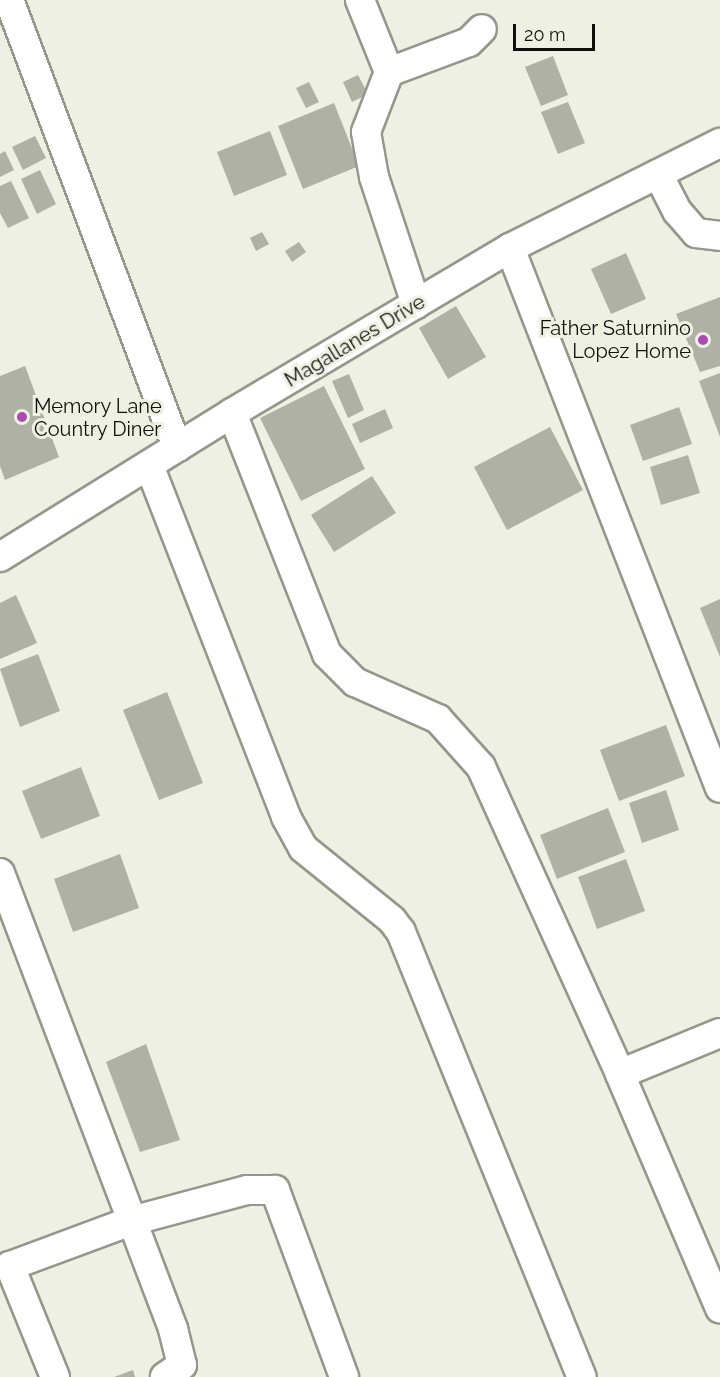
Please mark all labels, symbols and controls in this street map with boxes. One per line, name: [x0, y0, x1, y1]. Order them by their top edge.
scale bar: [516, 12, 598, 50]
text: 20 m: [524, 24, 566, 45]
street label: Magallanes Drive: [281, 290, 429, 392]
place label: Father Saturnino Lopez Home: [539, 316, 691, 363]
marker: Father Saturnino Lopez Home: [696, 333, 710, 347]
place label: Memory Lane Country Diner: [34, 394, 162, 441]
marker: Memory Lane Country Diner: [15, 410, 29, 424]

